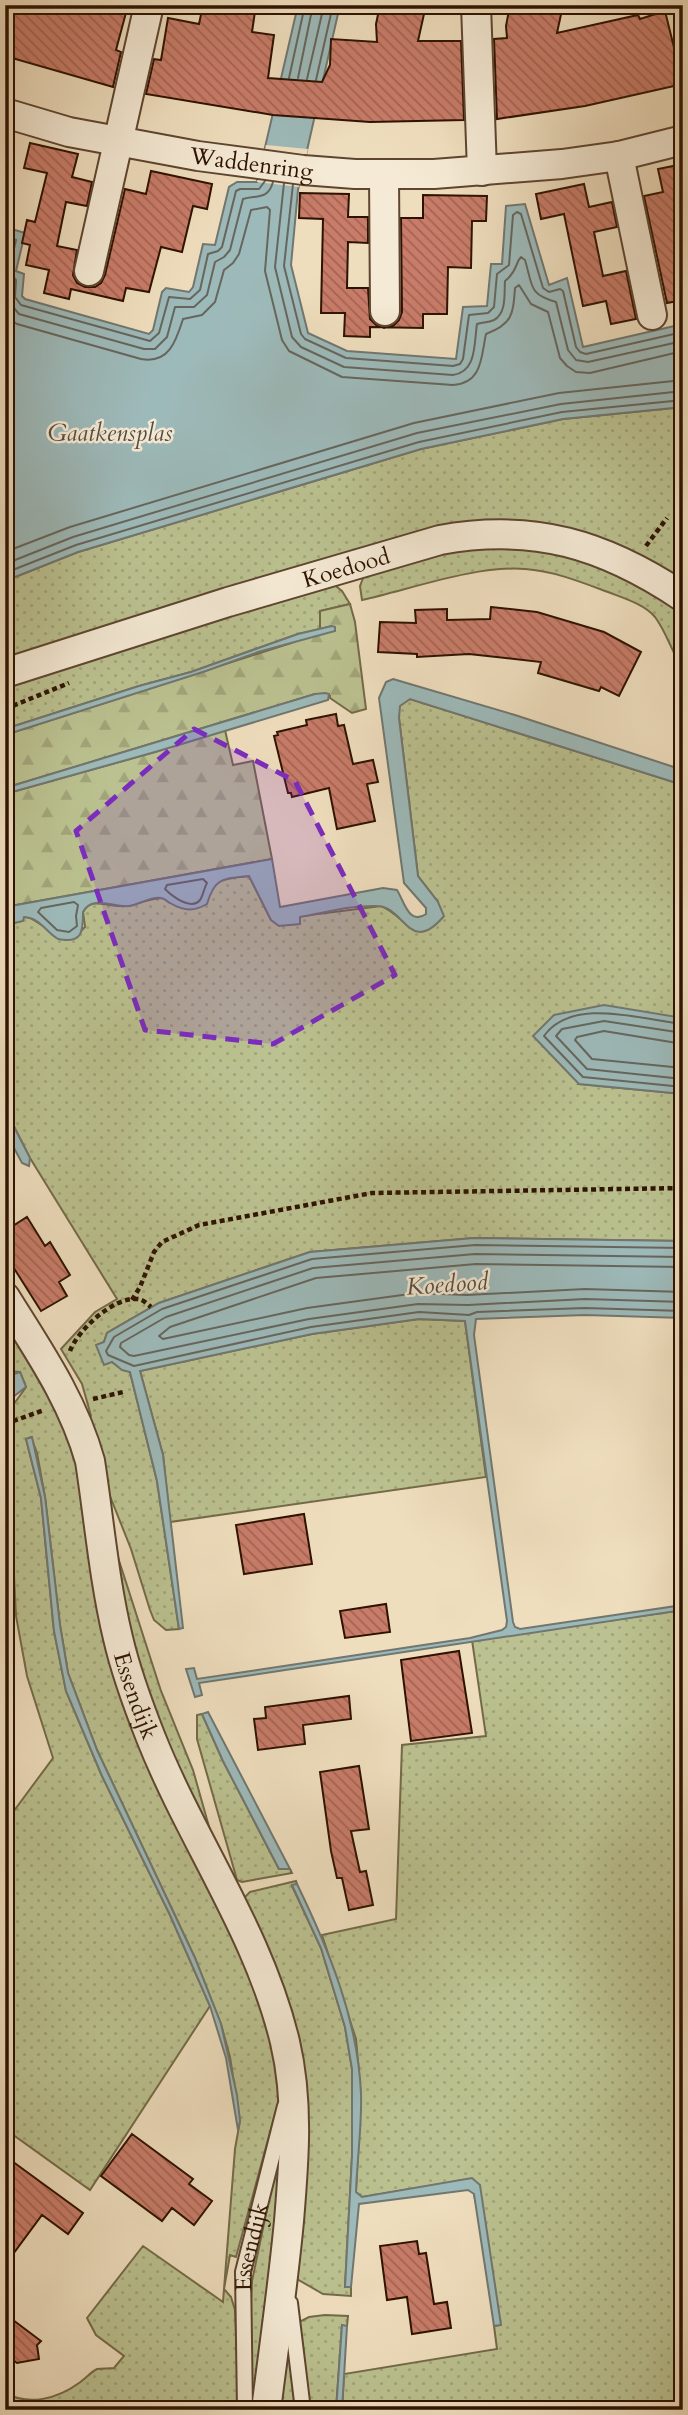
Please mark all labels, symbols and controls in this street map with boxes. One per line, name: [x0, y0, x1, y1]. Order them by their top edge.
street label: Waddenring: [187, 140, 314, 187]
water label: Gaatkensplas: [47, 417, 173, 450]
street label: Koedood: [299, 540, 394, 595]
water label: Koedood: [405, 1265, 491, 1304]
street label: Essendijk: [106, 1649, 165, 1745]
street label: Essendijk: [228, 2199, 276, 2292]

